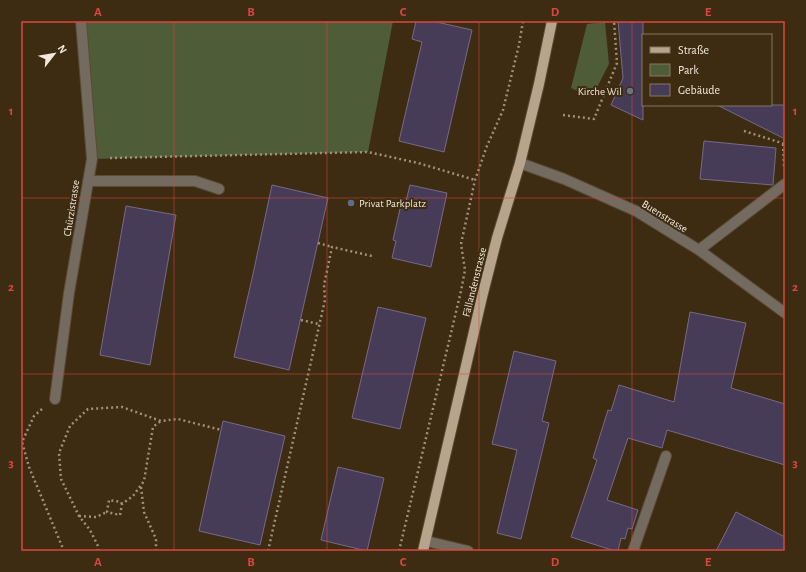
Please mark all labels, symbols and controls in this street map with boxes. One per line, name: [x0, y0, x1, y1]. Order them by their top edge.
text: A: [94, 6, 102, 19]
text: B: [247, 6, 255, 19]
text: C: [400, 6, 407, 19]
text: D: [551, 6, 560, 19]
text: E: [705, 6, 712, 19]
north arrow: [34, 34, 74, 74]
legend: [642, 34, 772, 106]
text: N: [55, 43, 69, 55]
text: Straße: [678, 44, 709, 56]
text: Park: [678, 64, 699, 76]
text: Gebäude: [678, 84, 720, 96]
place label: Kirche Wil: [578, 86, 622, 97]
marker: Kirche Wil: [625, 86, 635, 96]
text: 1: [9, 105, 13, 118]
text: 1: [793, 105, 797, 118]
street label: Chürzistrasse: [62, 179, 81, 237]
marker: Privat Parkplatz: [346, 198, 356, 208]
place label: Privat Parkplatz: [359, 198, 427, 209]
street label: Buenstrasse: [640, 198, 690, 235]
street label: Fällandenstrasse: [461, 246, 488, 318]
text: 2: [8, 281, 14, 294]
text: 2: [792, 281, 798, 294]
text: 3: [8, 457, 14, 470]
text: 3: [792, 457, 798, 470]
text: A: [94, 556, 102, 569]
text: B: [247, 556, 255, 569]
text: C: [400, 556, 407, 569]
text: D: [551, 556, 560, 569]
text: E: [705, 556, 712, 569]

